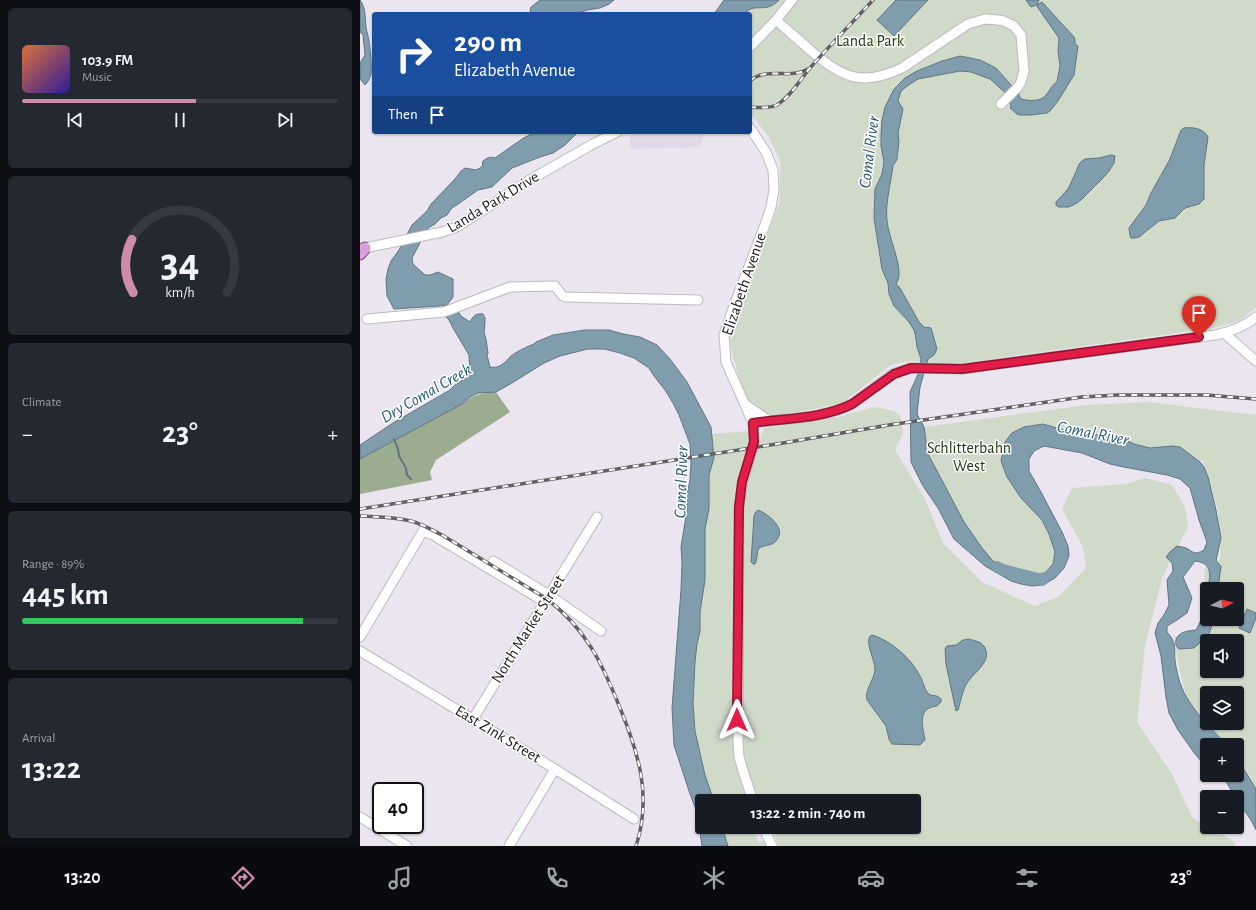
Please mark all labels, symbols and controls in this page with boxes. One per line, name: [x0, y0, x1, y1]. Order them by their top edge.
icon: right: [388, 28, 440, 80]
text: 290 m: [454, 29, 522, 57]
park label: Landa Park: [836, 33, 905, 49]
text: 103.9 FM: [82, 53, 133, 68]
text: Elizabeth Avenue: [454, 62, 575, 80]
text: Music: [82, 71, 112, 84]
icon: arrive: [426, 104, 448, 126]
text: Then: [388, 107, 418, 122]
icon: previous: [64, 109, 86, 131]
icon: pause: [169, 109, 191, 131]
icon: next: [274, 109, 296, 131]
water label: Comal River: [856, 114, 882, 189]
street label: Landa Park Drive: [444, 168, 542, 236]
street label: Elizabeth Avenue: [719, 230, 769, 338]
text: 34: [161, 243, 199, 284]
text: km/h: [165, 286, 195, 300]
pin: [1182, 296, 1216, 337]
icon: arrive: [1188, 302, 1210, 324]
water label: Dry Comal Creek: [378, 360, 474, 426]
text: Climate: [22, 396, 61, 409]
text: 23°: [162, 418, 198, 448]
water label: Comal River: [1056, 418, 1131, 448]
text: −: [22, 423, 33, 445]
text: +: [327, 423, 338, 445]
park label: Schlitterbahn West: [927, 440, 1011, 474]
water label: Comal River: [671, 445, 691, 519]
text: Range · 89%: [22, 558, 84, 571]
street label: North Market Street: [488, 572, 568, 686]
text: 445 km: [22, 580, 109, 610]
north arrow: [1200, 582, 1244, 626]
map controls: [1200, 582, 1244, 834]
button: sound: [1200, 634, 1244, 678]
button: layers: [1200, 686, 1244, 730]
position arrow: [716, 699, 758, 741]
street label: East Zink Street: [452, 702, 544, 766]
text: Arrival: [22, 732, 55, 745]
button: +: [1200, 738, 1244, 782]
text: 13:22: [22, 754, 81, 784]
speed limit sign: 40: [372, 782, 424, 834]
button: −: [1200, 790, 1244, 834]
text: 13:22 · 2 min · 740 m: [751, 806, 865, 821]
icon: directions: [229, 864, 257, 892]
icon: music: [386, 864, 414, 892]
icon: phone: [543, 864, 571, 892]
icon: climate: [700, 864, 728, 892]
icon: car: [857, 864, 885, 892]
icon: filters: [1013, 864, 1041, 892]
text: 13:20: [64, 869, 101, 887]
text: 23°: [1170, 869, 1192, 887]

